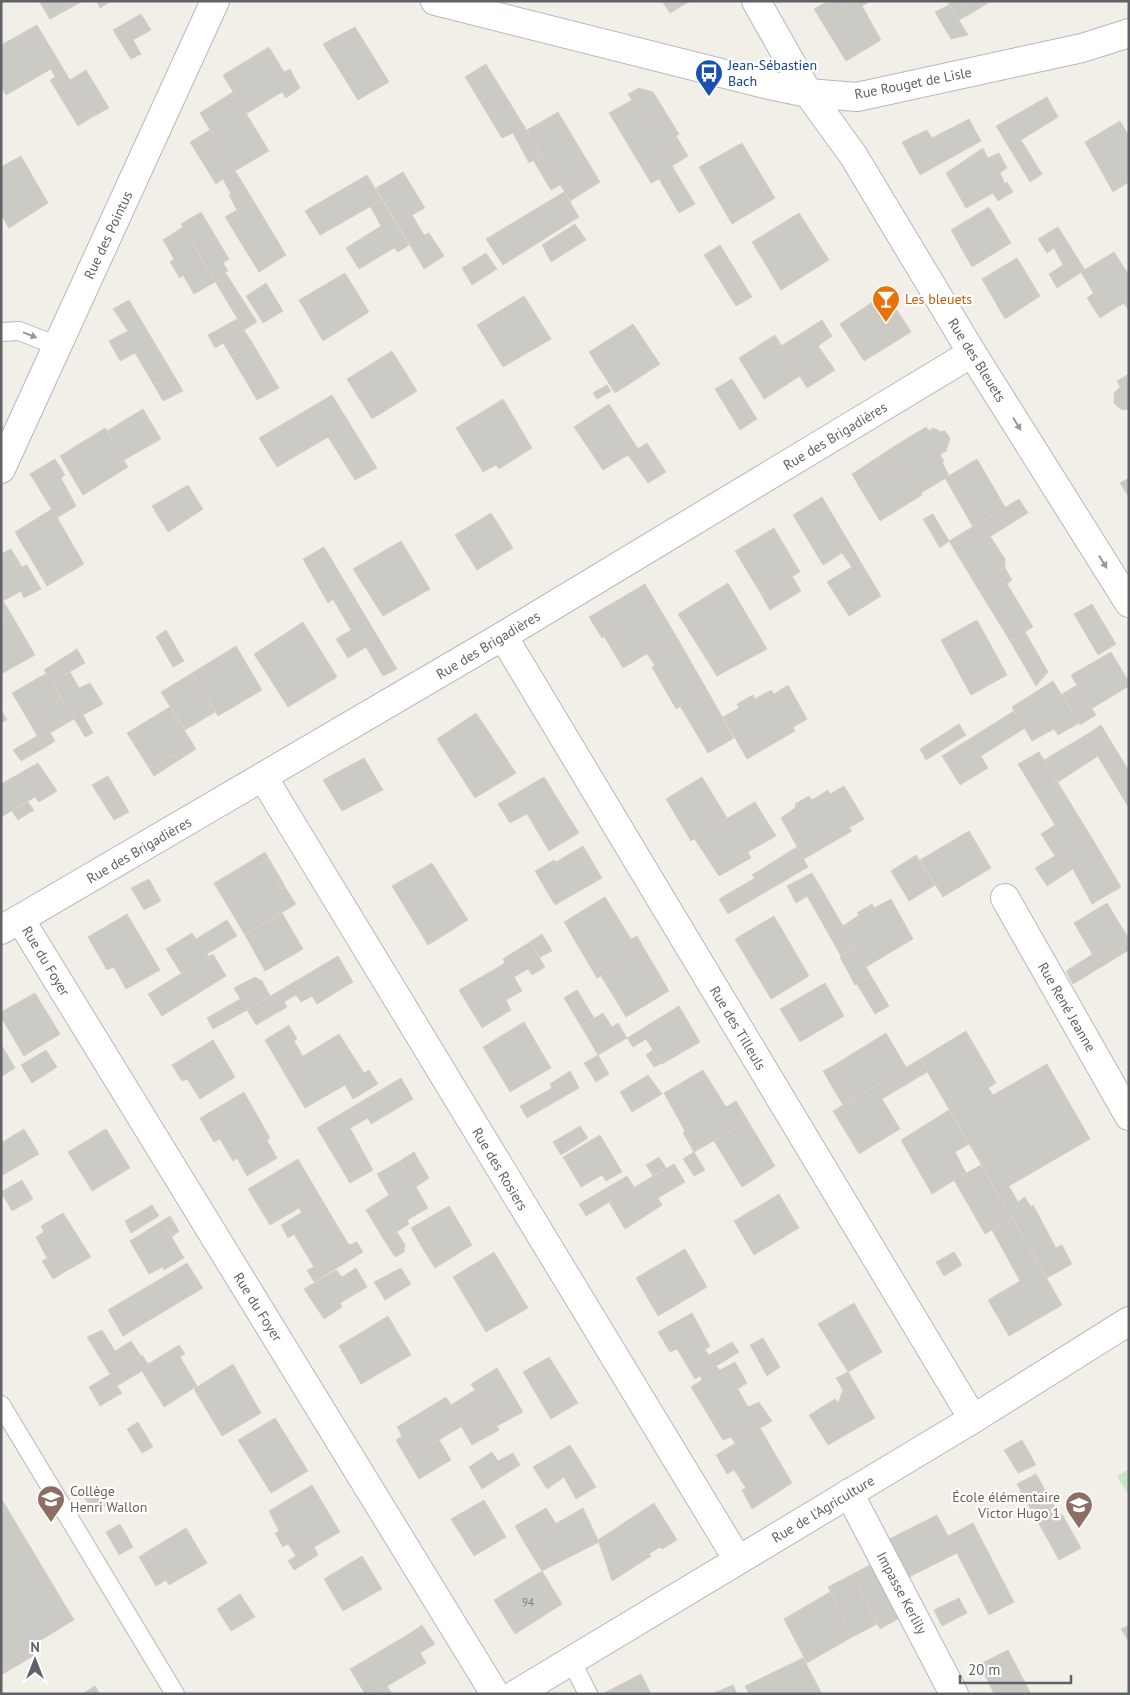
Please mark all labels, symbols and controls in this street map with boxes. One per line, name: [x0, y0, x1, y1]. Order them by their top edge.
place label: Jean-Sébastien Bach: [727, 56, 817, 90]
bus stop icon: Jean-Sébastien Bach: [694, 58, 724, 97]
street label: Rue Rouget de Lisle: [853, 63, 973, 103]
street label: Rue des Pointus: [80, 188, 136, 282]
bar icon: Les bleuets: [871, 284, 901, 323]
place label: Les bleuets: [905, 290, 972, 308]
street label: Rue des Bleuets: [944, 315, 1010, 405]
one-way arrow: [23, 331, 38, 339]
street label: Rue des Brigadières: [780, 398, 890, 474]
one-way arrow: [1012, 418, 1021, 431]
one-way arrow: [1098, 555, 1108, 568]
street label: Rue des Brigadières: [433, 607, 543, 683]
street label: Rue des Brigadières: [83, 813, 195, 887]
street label: Rue du Foyer: [18, 923, 74, 999]
street label: Rue René Jeanne: [1034, 959, 1100, 1055]
street label: Rue des Tilleuls: [706, 983, 770, 1073]
street label: Rue des Rosiers: [468, 1124, 532, 1214]
street label: Rue du Foyer: [230, 1269, 286, 1345]
street label: Rue de l'Agriculture: [768, 1471, 878, 1547]
place label: Collège Henri Wallon: [70, 1482, 147, 1516]
school or university icon: Collège Henri Wallon: [36, 1484, 66, 1523]
place label: École élémentaire Victor Hugo 1: [952, 1488, 1060, 1522]
school or university icon: École élémentaire Victor Hugo 1: [1064, 1490, 1094, 1529]
street label: Impasse Kerlily: [873, 1549, 931, 1638]
house number: 94: [522, 1595, 534, 1609]
north arrow: [10, 1635, 60, 1685]
text: N: [30, 1638, 40, 1656]
scale bar: [960, 1652, 1071, 1684]
text: 20 m: [968, 1660, 1001, 1679]

